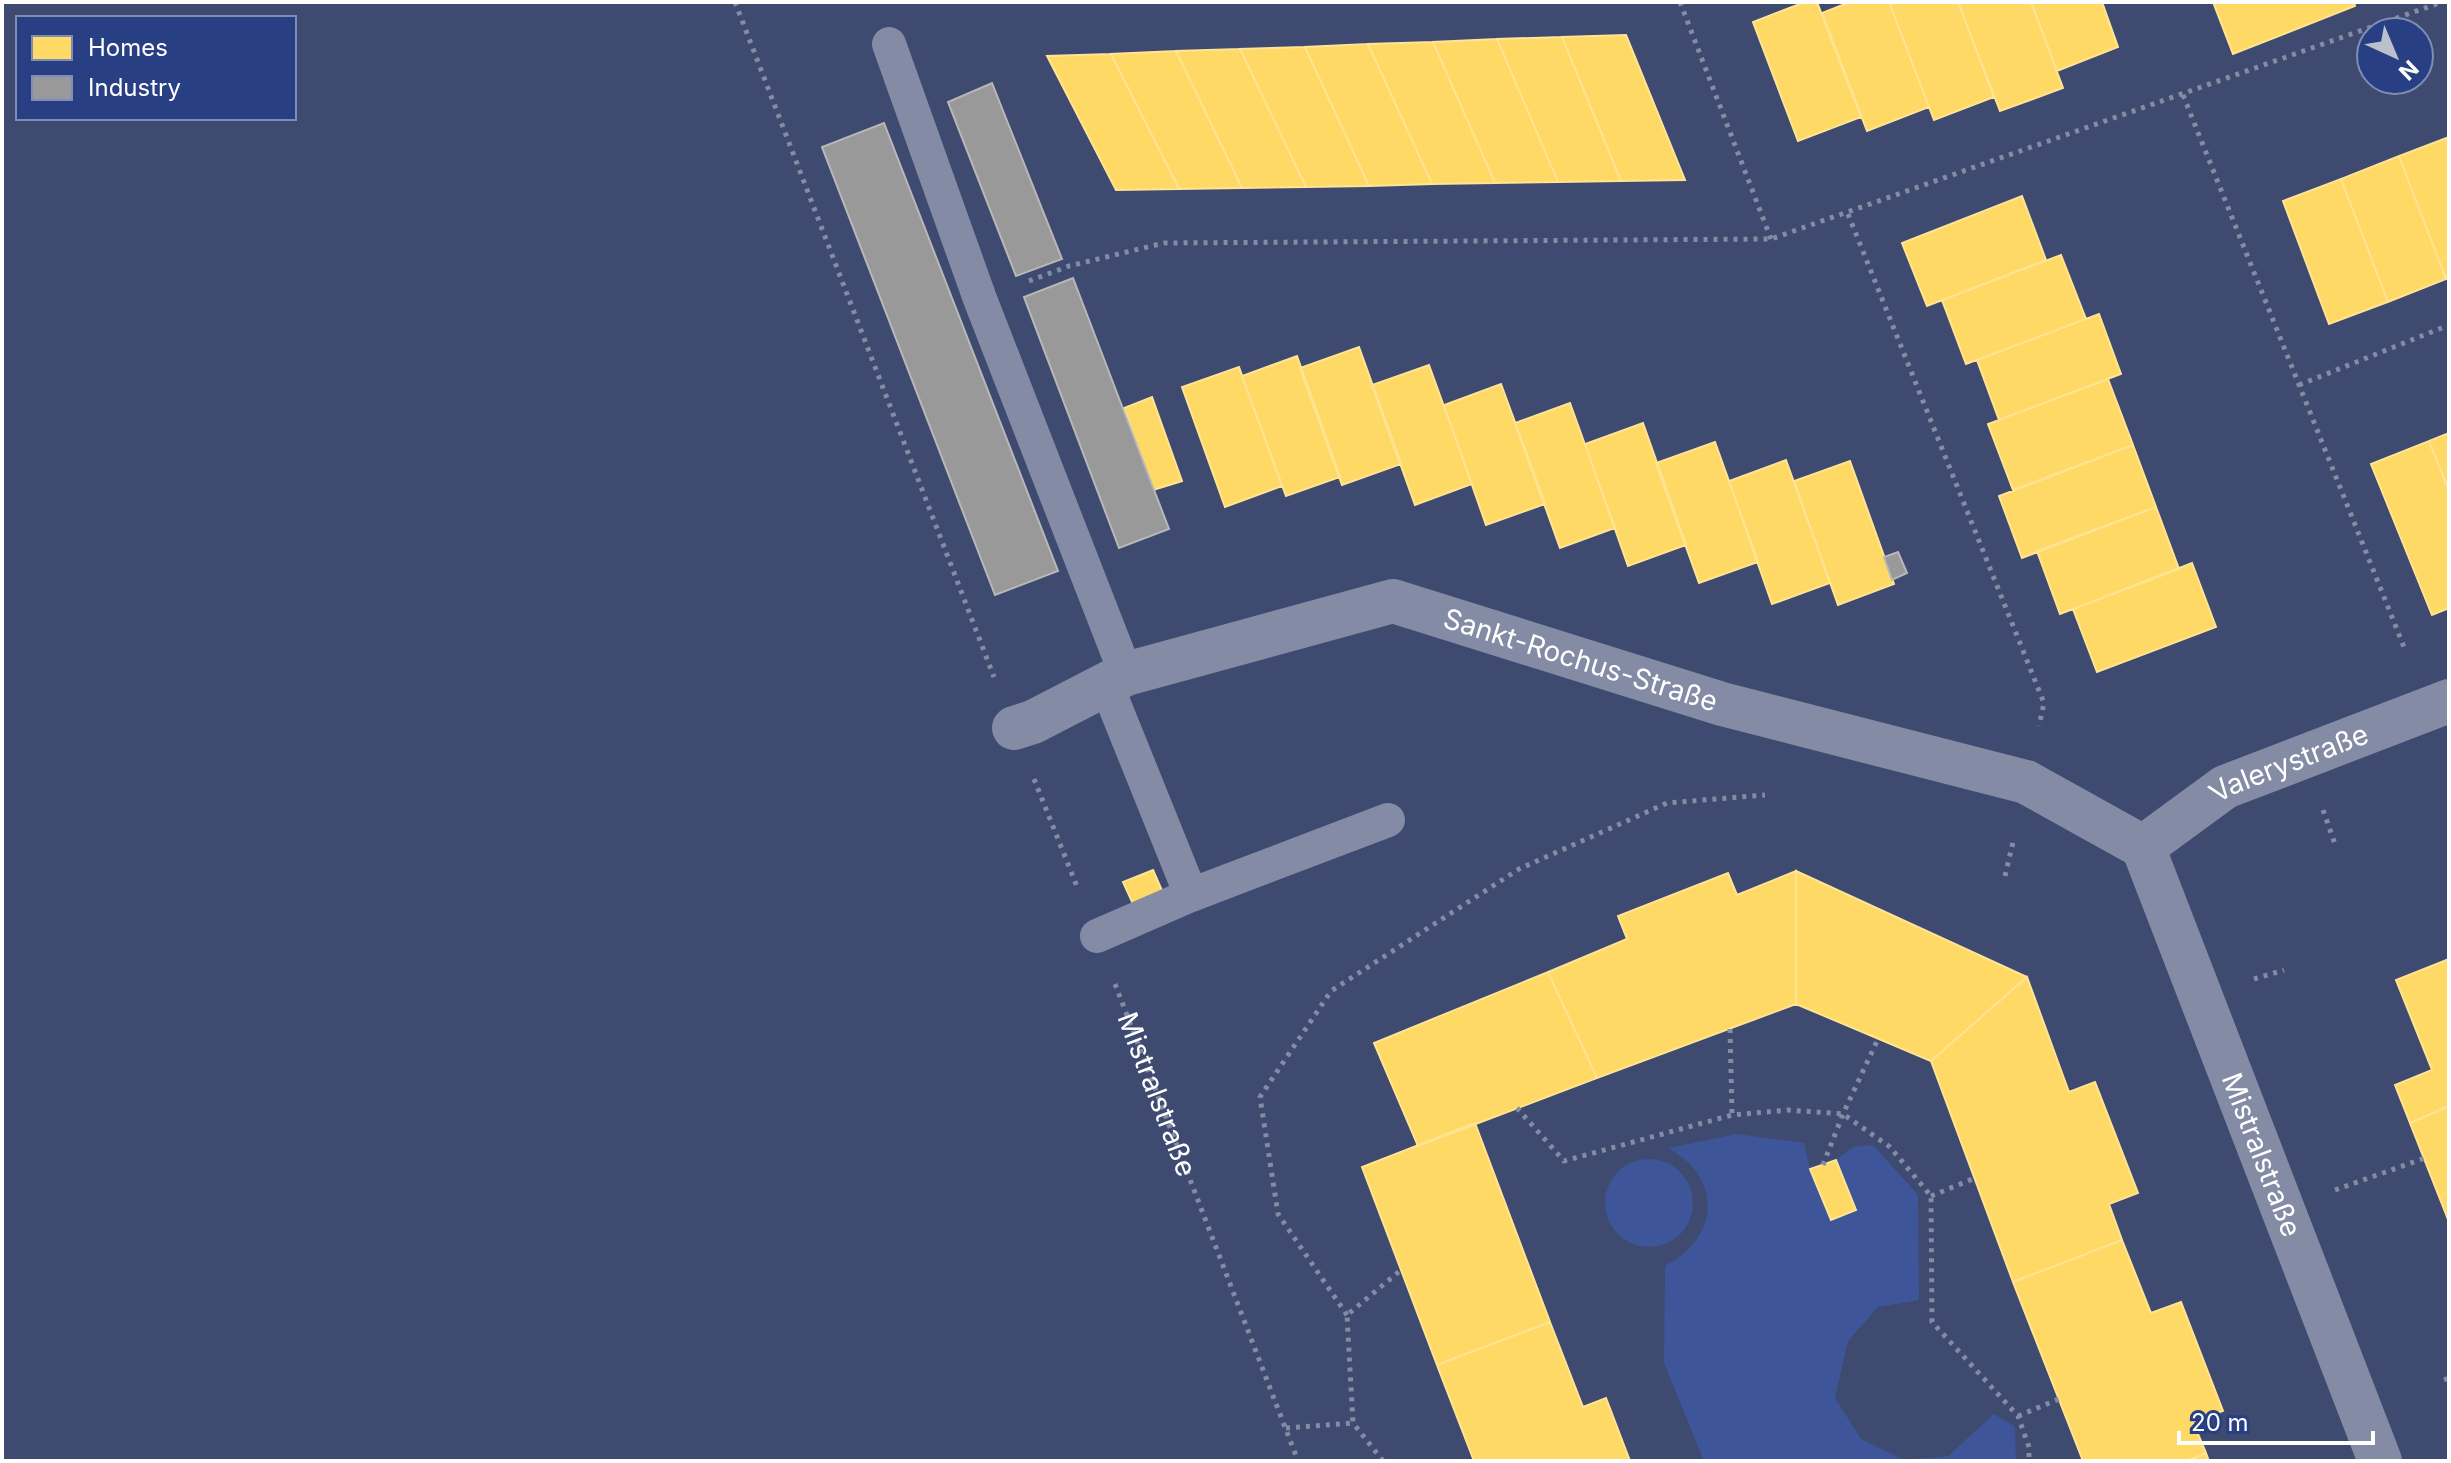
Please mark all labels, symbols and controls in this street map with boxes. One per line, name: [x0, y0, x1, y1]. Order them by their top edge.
legend: [16, 16, 296, 120]
north arrow: [2355, 16, 2435, 96]
text: Homes: [88, 33, 168, 62]
text: N: [2394, 55, 2424, 86]
text: Industry: [88, 73, 181, 102]
street label: Sankt-Rochus-Straße: [1439, 601, 1722, 719]
street label: Valerystraße: [2203, 717, 2373, 810]
street label: Mistralstraße: [1110, 1007, 1204, 1181]
street label: Mistralstraße: [2215, 1068, 2309, 1242]
scale bar: [2179, 1395, 2373, 1445]
text: 20 m: [2191, 1408, 2249, 1437]

